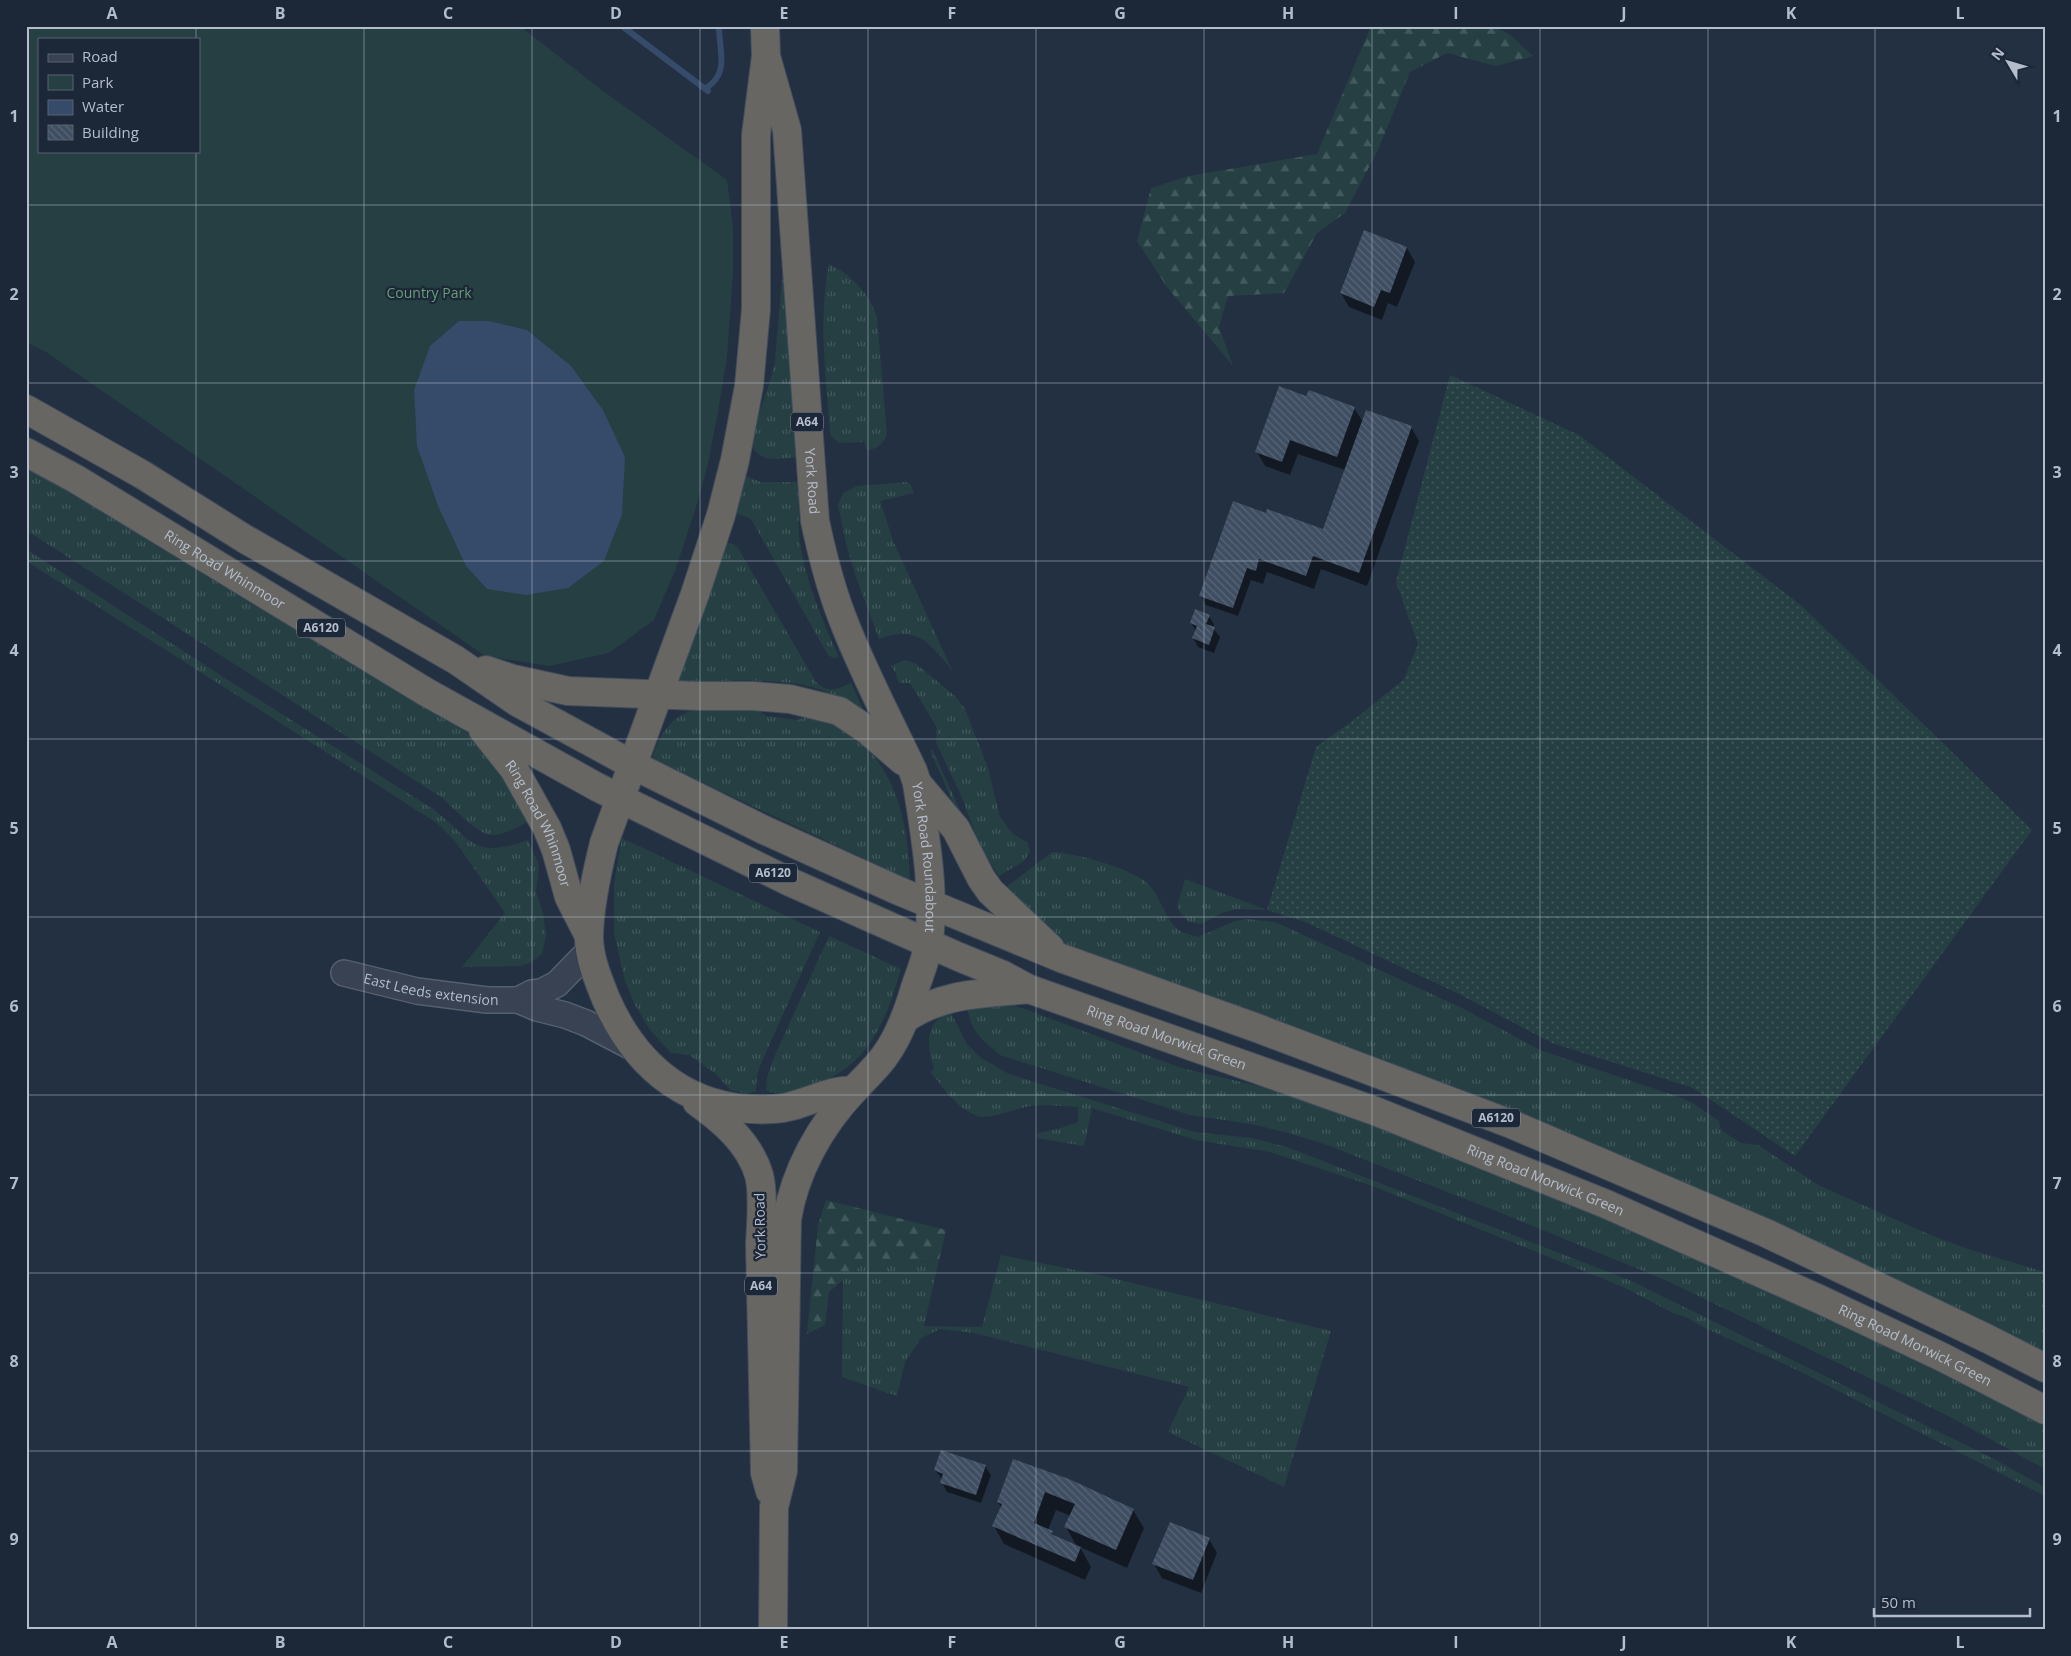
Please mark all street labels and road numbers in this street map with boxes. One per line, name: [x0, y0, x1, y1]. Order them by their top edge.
road number: A64: [791, 412, 823, 432]
street label: York Road: [801, 447, 824, 515]
street label: Ring Road Whinmoor: [161, 525, 289, 613]
road number: A6120: [297, 618, 345, 638]
street label: Ring Road Whinmoor: [501, 756, 576, 889]
street label: York Road Roundabout: [908, 781, 941, 933]
road number: A6120: [749, 864, 797, 882]
street label: East Leeds extension: [362, 968, 499, 1009]
street label: Ring Road Morwick Green: [1084, 1000, 1249, 1074]
road number: A6120: [1472, 1108, 1520, 1128]
street label: Ring Road Morwick Green: [1464, 1139, 1627, 1220]
street label: York Road: [749, 1193, 770, 1259]
road number: A64: [745, 1276, 777, 1295]
street label: Ring Road Morwick Green: [1836, 1300, 1995, 1390]

